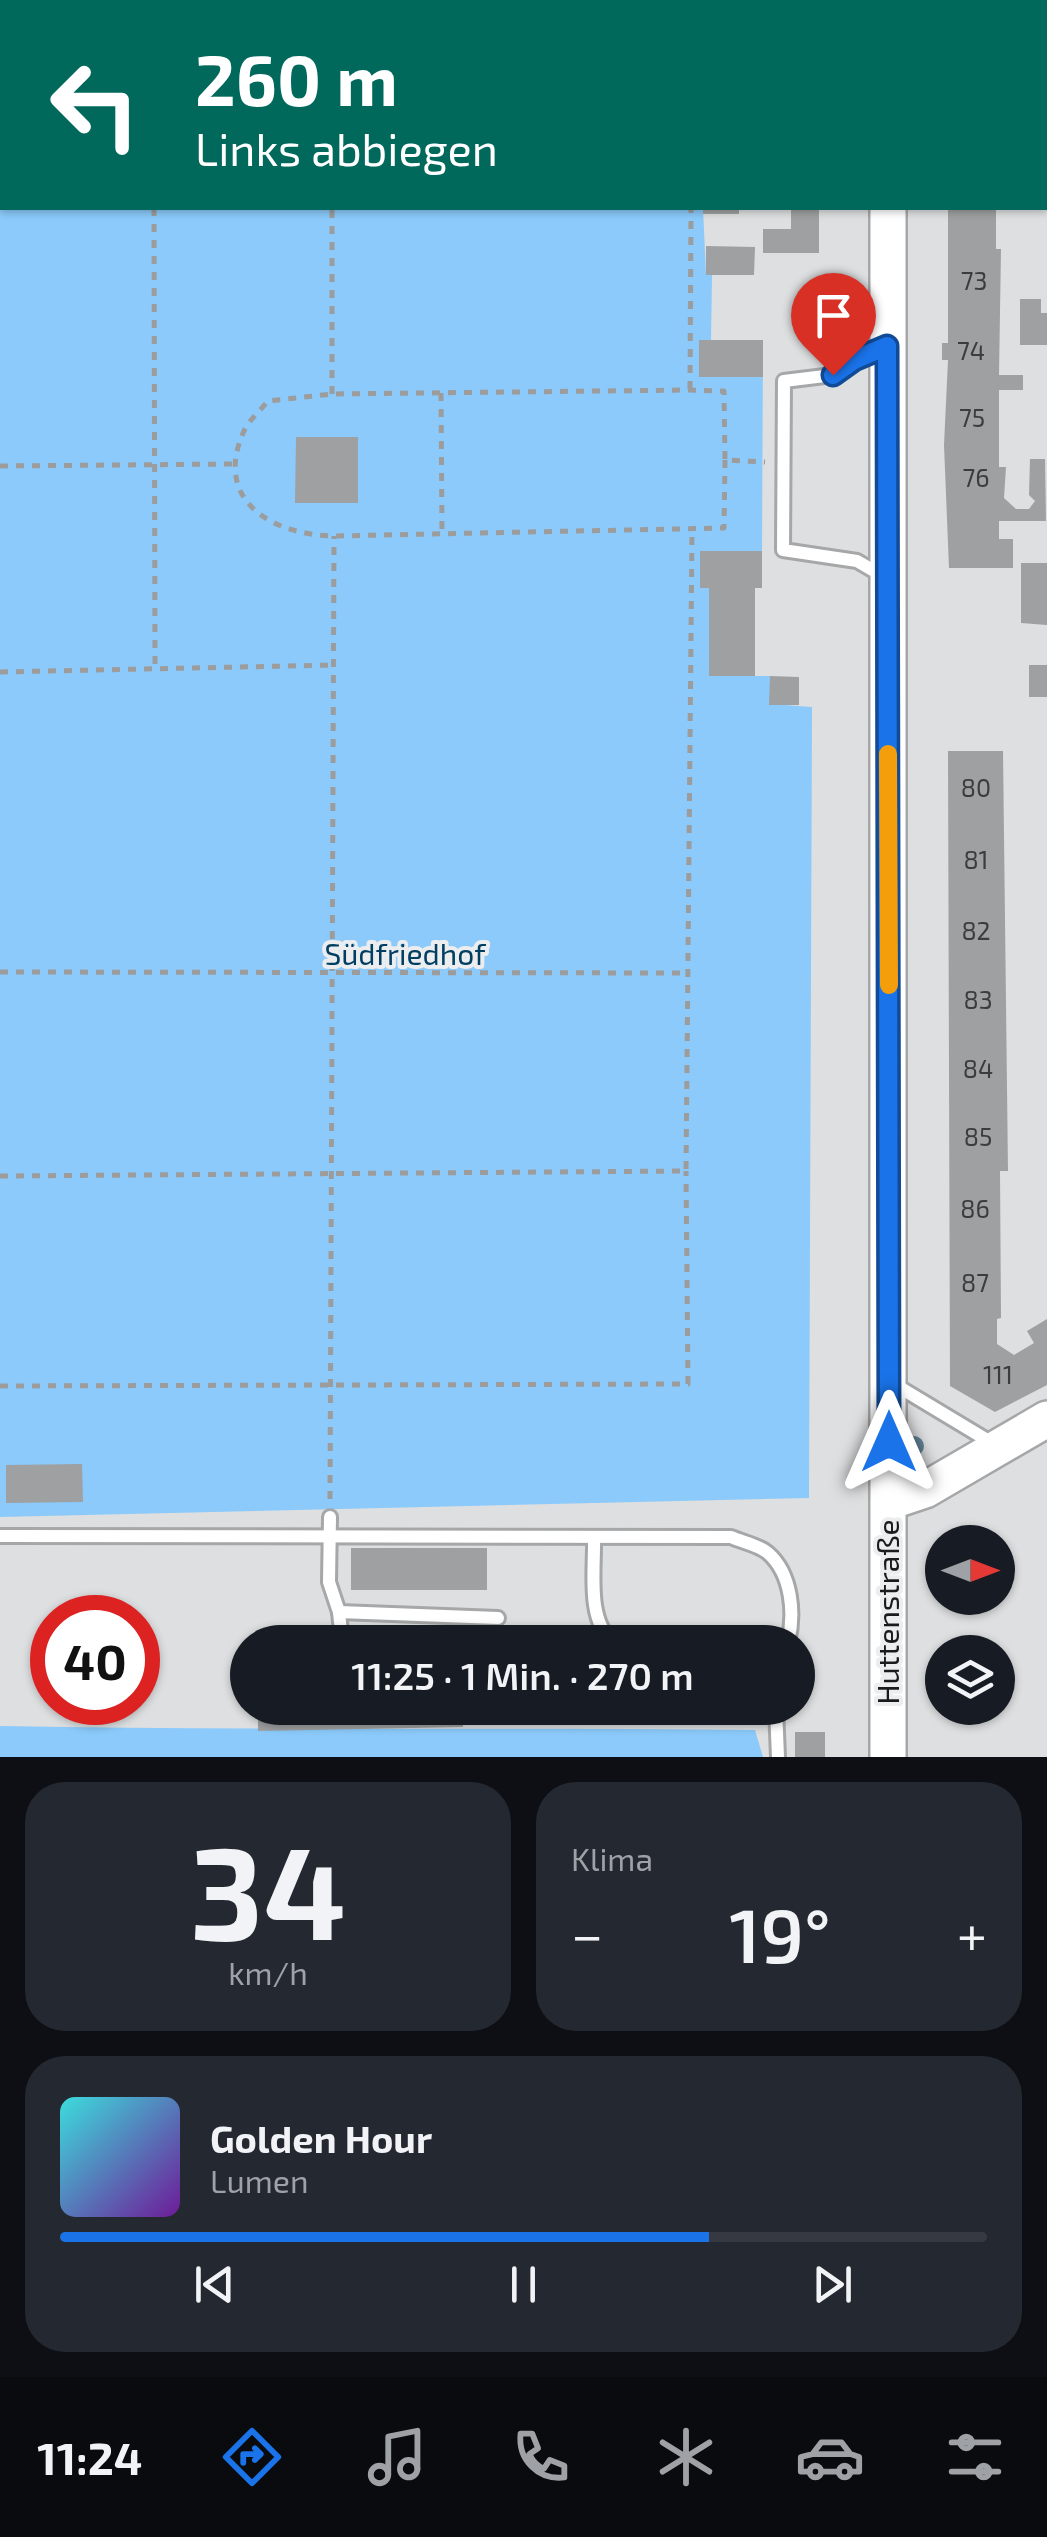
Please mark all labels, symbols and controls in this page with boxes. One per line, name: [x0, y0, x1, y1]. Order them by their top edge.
text: 260 m: [195, 36, 398, 120]
icon: left: [30, 40, 160, 170]
text: Links abbiegen: [195, 121, 498, 175]
house number: 73: [961, 265, 987, 295]
pin: [791, 273, 876, 376]
icon: arrive: [806, 288, 861, 343]
house number: 74: [957, 335, 985, 365]
house number: 75: [959, 402, 985, 432]
house number: 76: [962, 462, 990, 492]
house number: 80: [961, 772, 991, 802]
house number: 81: [963, 844, 989, 874]
house number: 82: [961, 915, 991, 945]
park label: Südfriedhof: [324, 935, 486, 971]
house number: 83: [963, 984, 993, 1014]
house number: 84: [963, 1053, 993, 1083]
house number: 85: [964, 1121, 992, 1151]
house number: 86: [960, 1193, 990, 1223]
house number: 87: [961, 1267, 989, 1297]
house number: 111: [983, 1359, 1013, 1389]
position arrow: [837, 1390, 941, 1494]
street label: Huttenstraße: [869, 1519, 905, 1705]
north arrow: [925, 1525, 1015, 1615]
map controls: [925, 1525, 1015, 1725]
speed limit sign: 40: [30, 1595, 160, 1725]
button: layers: [925, 1635, 1015, 1725]
text: 11:25 · 1 Min. · 270 m: [351, 1652, 694, 1698]
text: 34: [190, 1810, 346, 1966]
text: Klima: [571, 1839, 653, 1877]
text: 19°: [729, 1888, 831, 1978]
text: −: [571, 1900, 603, 1966]
text: +: [957, 1900, 987, 1966]
text: km/h: [228, 1953, 308, 1991]
text: Golden Hour: [210, 2115, 432, 2161]
text: Lumen: [210, 2161, 309, 2199]
icon: previous: [187, 2257, 242, 2312]
icon: pause: [496, 2257, 551, 2312]
icon: next: [805, 2257, 860, 2312]
icon: directions: [217, 2422, 287, 2492]
icon: music: [362, 2422, 432, 2492]
icon: phone: [506, 2422, 576, 2492]
icon: climate: [651, 2422, 721, 2492]
icon: car: [795, 2422, 865, 2492]
icon: filters: [940, 2422, 1010, 2492]
text: 11:24: [37, 2430, 143, 2484]

